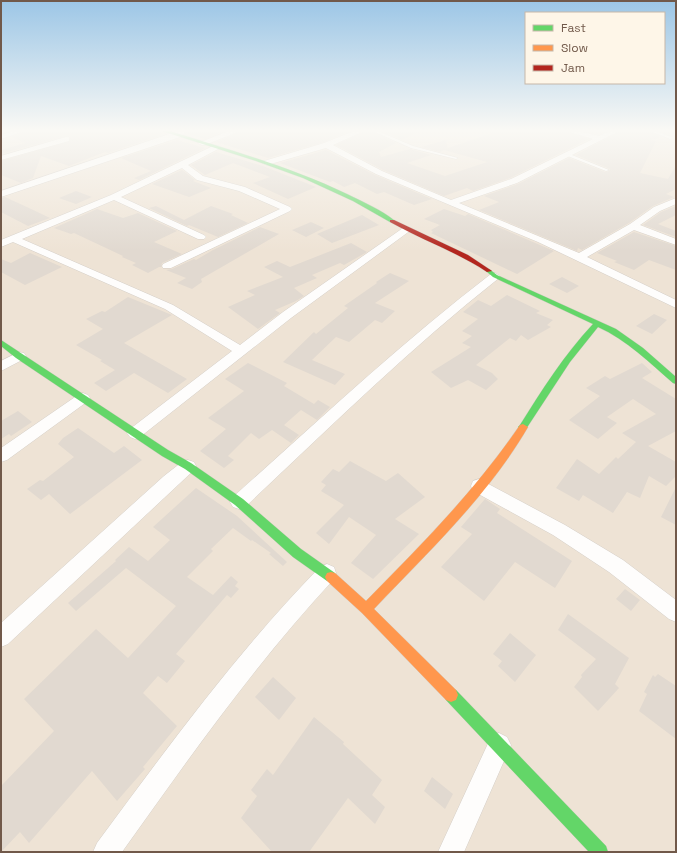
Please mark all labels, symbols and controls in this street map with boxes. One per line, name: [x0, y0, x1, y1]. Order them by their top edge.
legend: [525, 12, 665, 84]
text: Fast: [561, 20, 586, 36]
text: Slow: [561, 40, 588, 56]
text: Jam: [561, 60, 585, 76]

